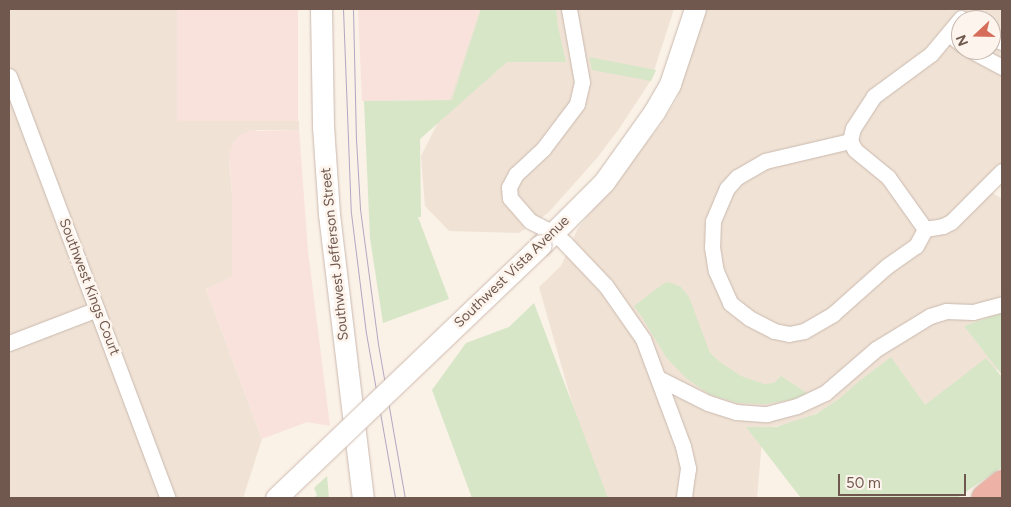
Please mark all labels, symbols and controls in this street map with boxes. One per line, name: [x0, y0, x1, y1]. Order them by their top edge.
north arrow: [951, 10, 1001, 60]
text: N: [953, 32, 972, 48]
street label: Southwest Jefferson Street: [318, 167, 352, 341]
street label: Southwest Vista Avenue: [451, 212, 573, 332]
street label: Southwest Kings Court: [55, 216, 123, 358]
scale bar: [841, 464, 968, 496]
text: 50 m: [846, 474, 881, 492]

